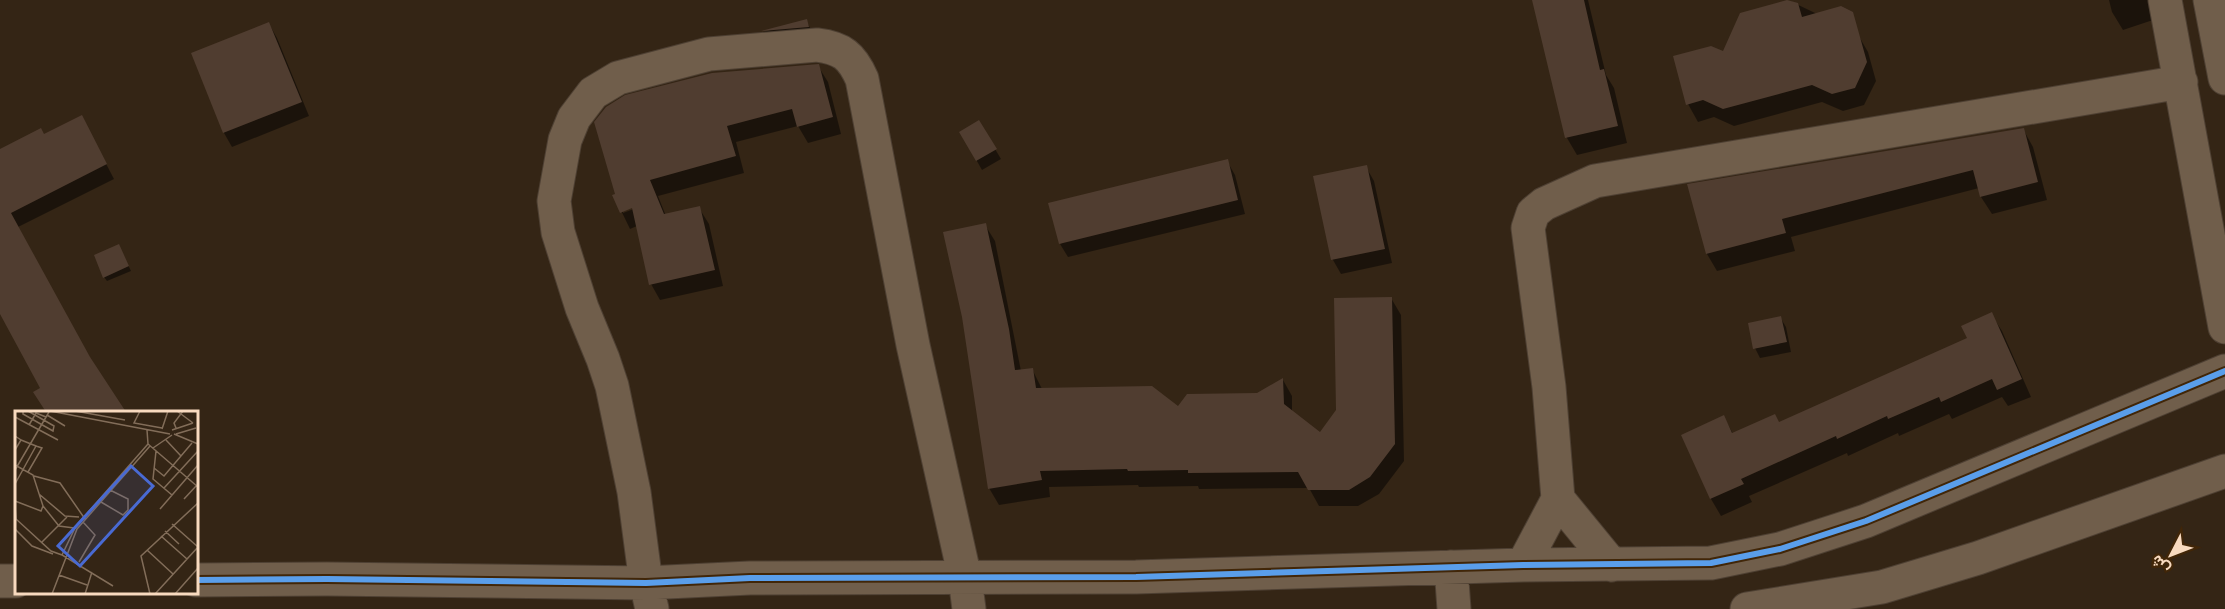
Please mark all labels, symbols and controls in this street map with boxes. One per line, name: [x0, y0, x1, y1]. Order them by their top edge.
inset map: [15, 411, 198, 594]
north arrow: [2141, 525, 2201, 585]
text: ش: [2146, 551, 2174, 579]

